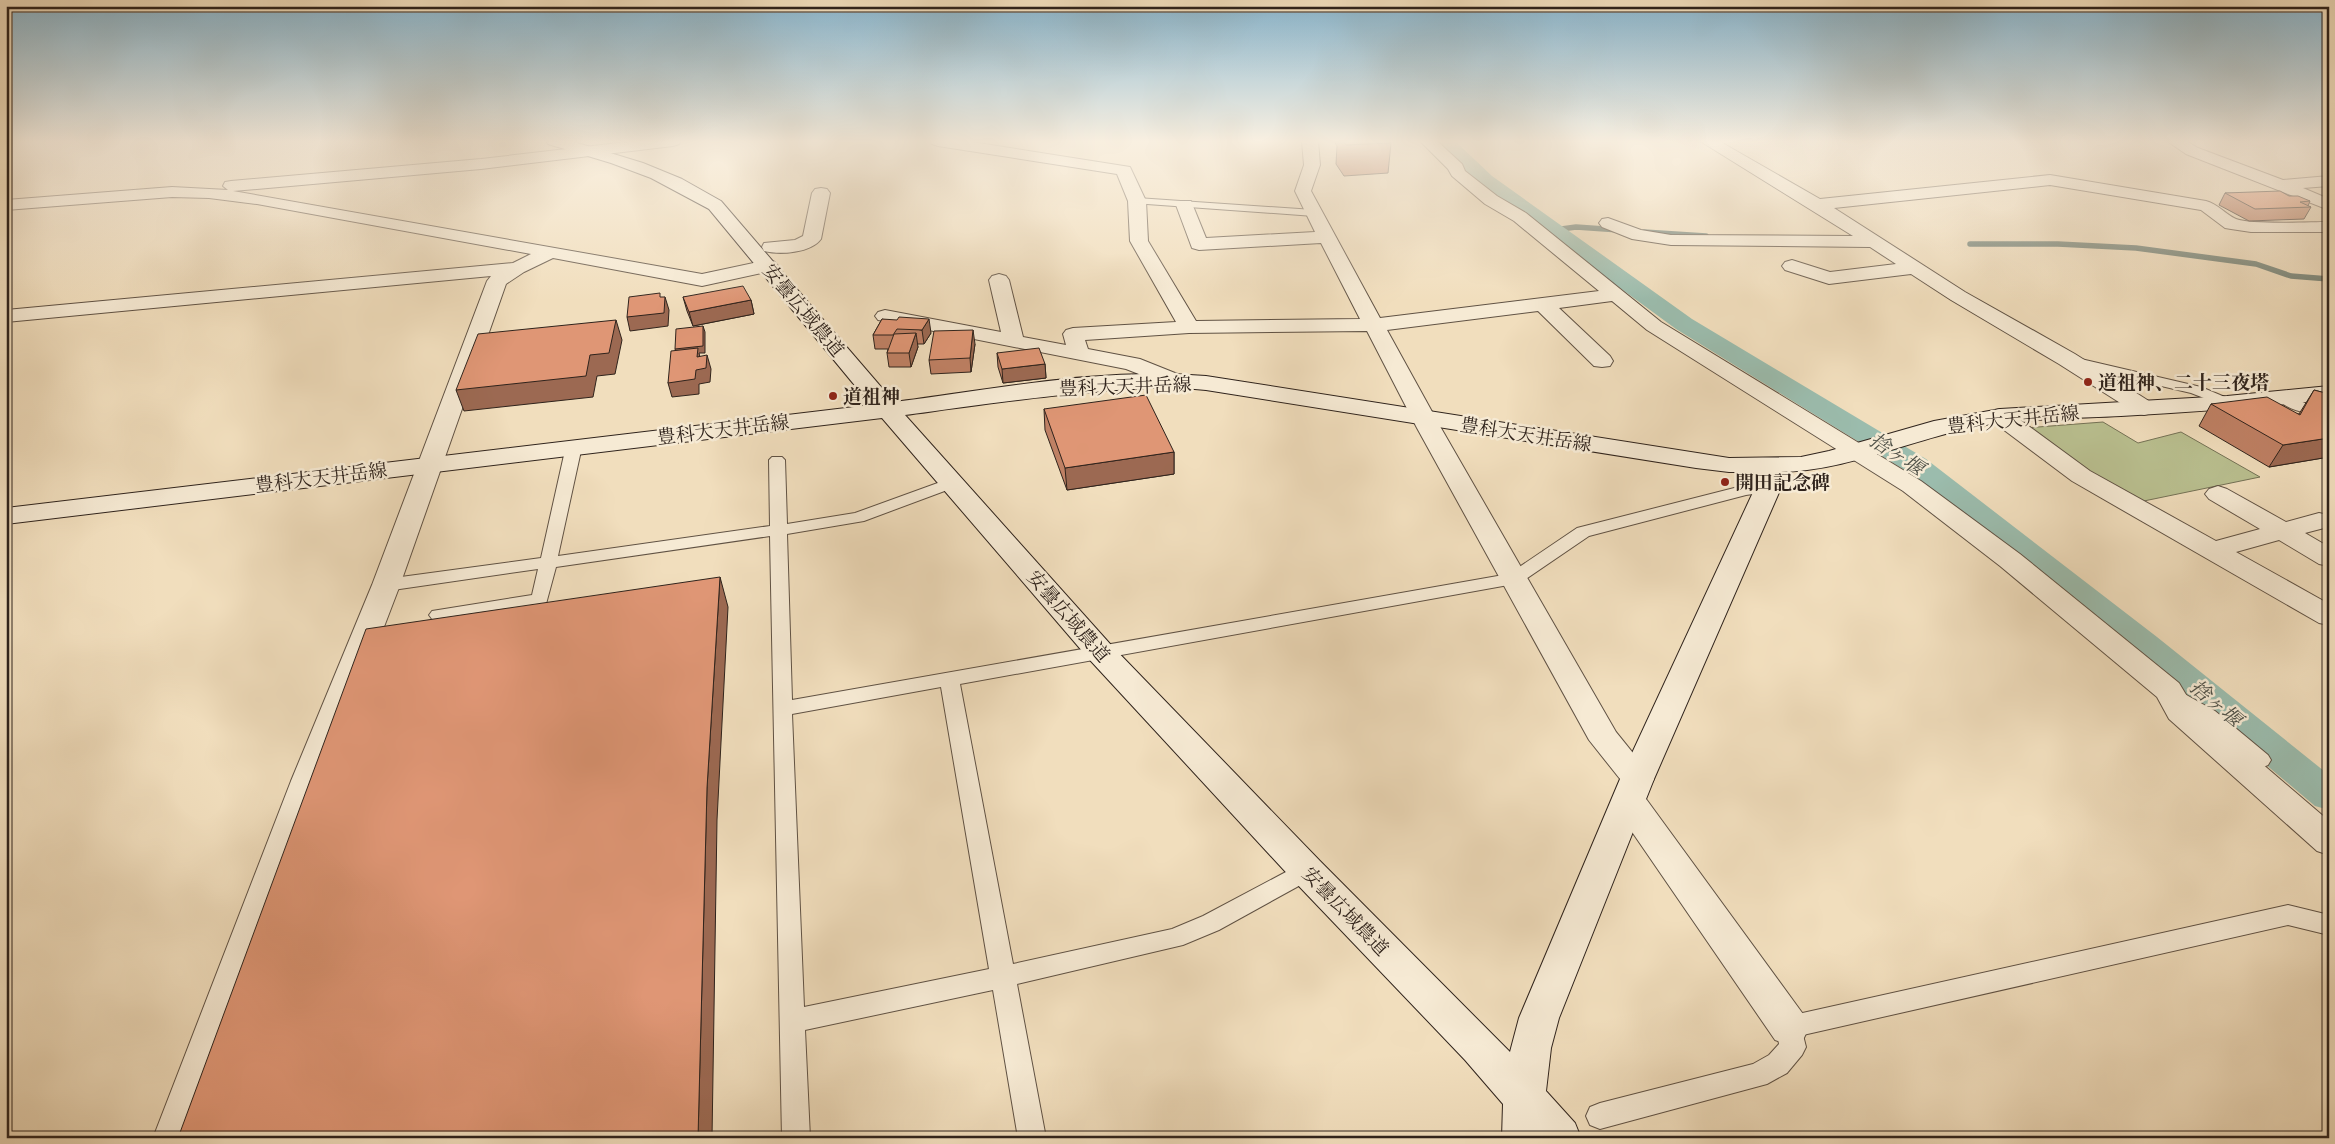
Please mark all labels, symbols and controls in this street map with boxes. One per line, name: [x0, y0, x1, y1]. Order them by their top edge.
street label: 安曇広域農道: [757, 259, 850, 363]
place label: 道祖神、二十三夜塔: [2098, 370, 2269, 396]
street label: 豊科大天井岳線: [1058, 372, 1192, 402]
marker: 道祖神、二十三夜塔: [2082, 376, 2094, 388]
place label: 道祖神: [843, 384, 900, 410]
marker: 道祖神: [827, 390, 839, 402]
street label: 豊科大天井岳線: [1946, 400, 2081, 440]
street label: 豊科大天井岳線: [656, 409, 791, 451]
street label: 豊科大天井岳線: [1458, 412, 1594, 458]
water label: 捨ヶ堰: [1864, 427, 1932, 484]
street label: 豊科大天井岳線: [254, 457, 389, 499]
place label: 開田記念碑: [1735, 470, 1830, 496]
marker: 開田記念碑: [1719, 476, 1731, 488]
street label: 安曇広域農道: [1021, 565, 1115, 668]
water label: 捨ヶ堰: [2184, 674, 2250, 735]
street label: 安曇広域農道: [1296, 862, 1394, 962]

